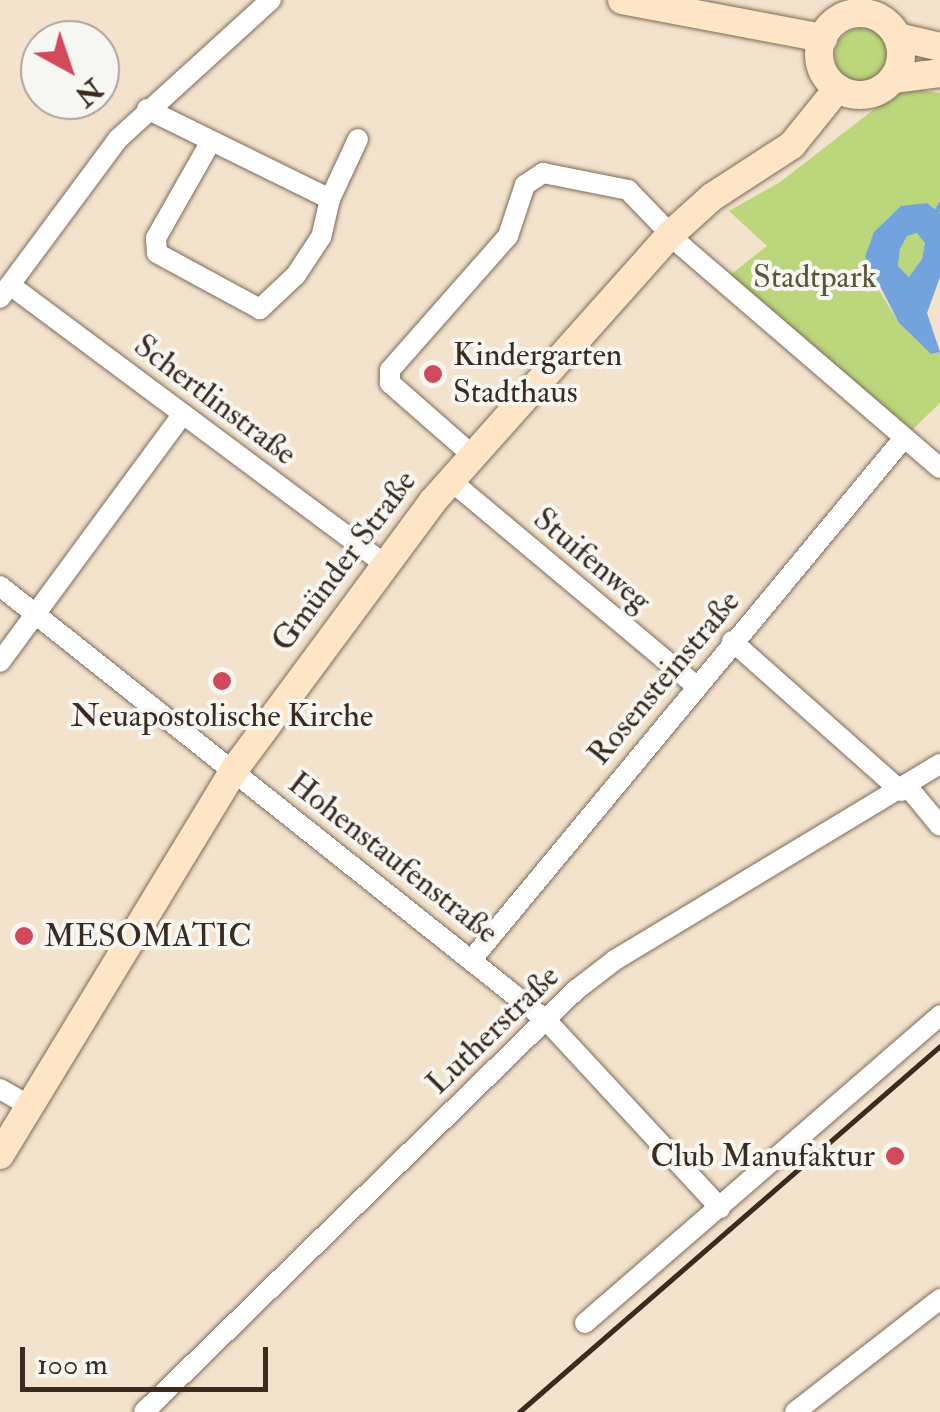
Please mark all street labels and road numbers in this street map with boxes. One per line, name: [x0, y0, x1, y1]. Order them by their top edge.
street label: Schertlinstraße: [126, 326, 304, 474]
street label: Gmünder Straße: [264, 463, 424, 659]
street label: Stuifenweg: [525, 500, 659, 620]
street label: Rosensteinstraße: [580, 583, 748, 773]
street label: Hohenstaufenstraße: [280, 764, 506, 952]
street label: Lutherstraße: [419, 957, 567, 1103]

